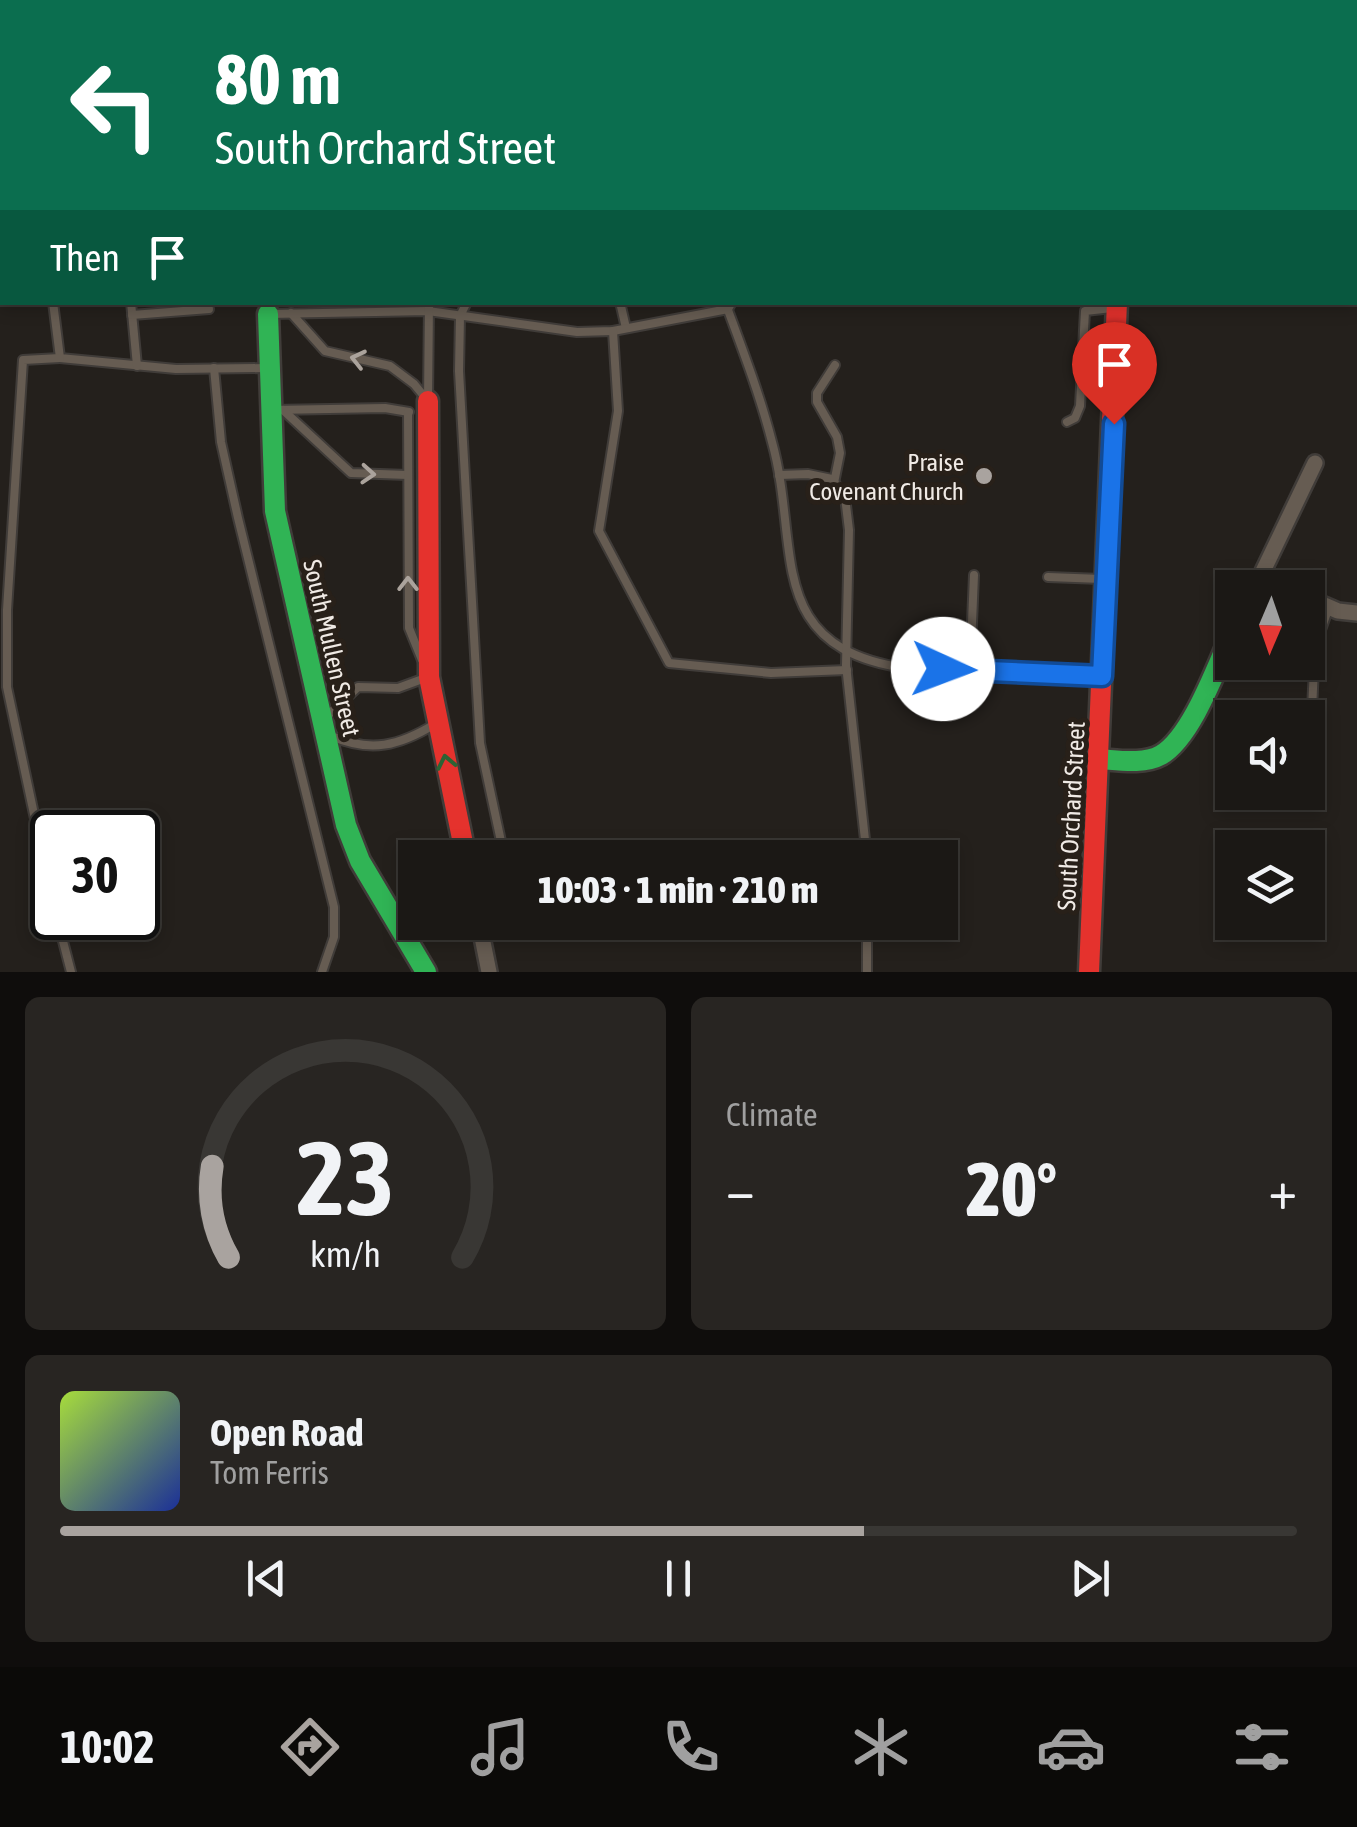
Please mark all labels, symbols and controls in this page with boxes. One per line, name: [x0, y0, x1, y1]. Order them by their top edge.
text: 80 m: [215, 39, 341, 119]
icon: left: [50, 40, 180, 170]
text: South Orchard Street: [215, 122, 556, 174]
icon: arrive: [140, 230, 195, 285]
text: Then: [50, 236, 120, 279]
pin: [1072, 322, 1157, 425]
icon: arrive: [1087, 337, 1142, 392]
one-way arrow: [350, 350, 367, 371]
place label: Praise Covenant Church: [809, 448, 964, 505]
one-way arrow: [360, 463, 376, 484]
marker: Praise Covenant Church: [973, 465, 995, 487]
street label: South Mullen Street: [298, 557, 366, 739]
north arrow: [1215, 570, 1325, 680]
map controls: [1215, 570, 1325, 940]
one-way arrow: [397, 575, 419, 590]
position arrow: [891, 617, 995, 721]
button: sound: [1215, 700, 1325, 810]
street label: South Orchard Street: [1052, 721, 1090, 911]
one-way arrow: [436, 754, 457, 771]
speed limit sign: 30: [30, 810, 160, 940]
button: layers: [1215, 830, 1325, 940]
text: 10:03 · 1 min · 210 m: [538, 868, 818, 911]
text: Climate: [726, 1096, 818, 1133]
text: 23: [297, 1118, 394, 1237]
text: 20°: [966, 1146, 1057, 1232]
text: −: [726, 1158, 755, 1221]
text: +: [1268, 1158, 1297, 1221]
text: km/h: [310, 1234, 381, 1275]
text: Open Road: [210, 1411, 364, 1454]
text: Tom Ferris: [210, 1454, 329, 1491]
icon: previous: [239, 1551, 294, 1606]
icon: pause: [651, 1551, 706, 1606]
icon: next: [1063, 1551, 1118, 1606]
icon: directions: [275, 1712, 345, 1782]
icon: music: [465, 1712, 535, 1782]
icon: phone: [656, 1712, 726, 1782]
icon: climate: [846, 1712, 916, 1782]
icon: car: [1036, 1712, 1106, 1782]
icon: filters: [1227, 1712, 1297, 1782]
text: 10:02: [60, 1721, 155, 1773]

